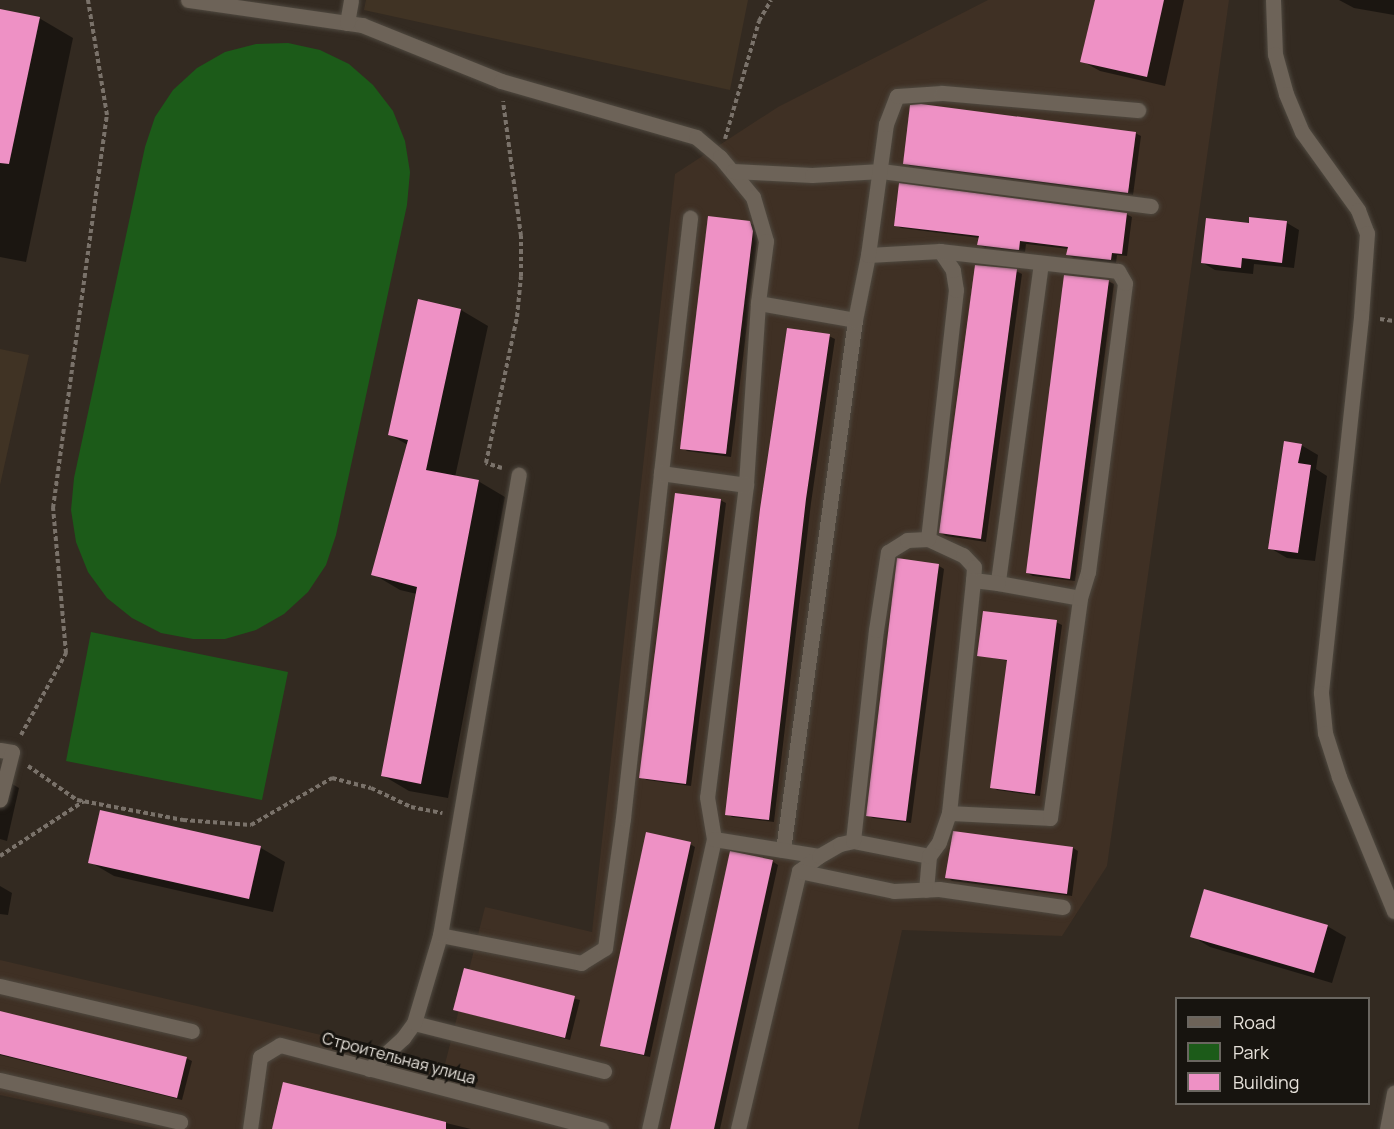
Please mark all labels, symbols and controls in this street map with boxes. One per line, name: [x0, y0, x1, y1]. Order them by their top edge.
legend: [1175, 997, 1370, 1105]
text: Road: [1233, 1010, 1276, 1034]
street label: Строительная улица: [320, 1028, 478, 1088]
text: Park: [1233, 1040, 1269, 1064]
text: Building: [1233, 1070, 1299, 1094]

